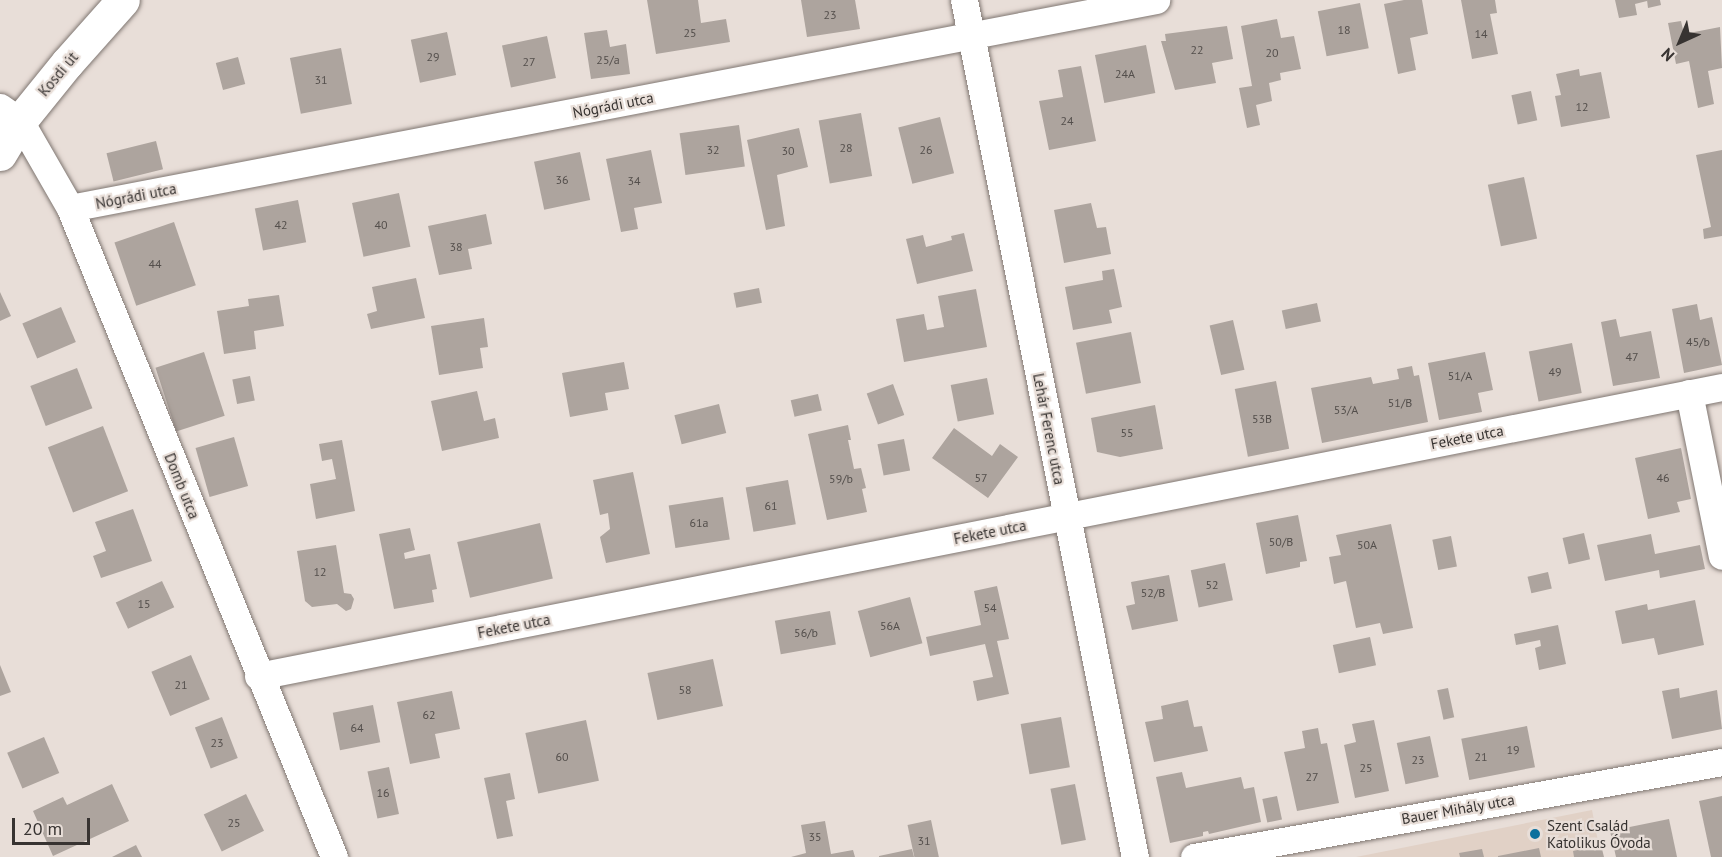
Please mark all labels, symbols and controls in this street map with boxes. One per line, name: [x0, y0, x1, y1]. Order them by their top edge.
house number: 23: [823, 8, 837, 22]
north arrow: [1650, 12, 1710, 72]
house number: 18: [1337, 23, 1351, 37]
house number: 25: [683, 26, 697, 40]
house number: 14: [1474, 27, 1488, 41]
house number: 22: [1190, 43, 1204, 57]
text: N: [1657, 44, 1678, 66]
house number: 20: [1265, 46, 1279, 60]
street label: Kosdi út: [34, 48, 82, 100]
house number: 29: [426, 50, 440, 64]
house number: 25/a: [596, 53, 620, 67]
house number: 27: [522, 55, 536, 69]
house number: 24A: [1115, 67, 1135, 81]
house number: 31: [314, 73, 328, 87]
street label: Nógrádi utca: [571, 88, 655, 122]
house number: 12: [1575, 100, 1589, 114]
house number: 24: [1060, 114, 1074, 128]
house number: 28: [839, 141, 853, 155]
house number: 32: [706, 143, 720, 157]
house number: 26: [919, 143, 933, 157]
house number: 30: [781, 144, 795, 158]
house number: 36: [555, 173, 569, 187]
house number: 34: [627, 174, 641, 188]
street label: Nógrádi utca: [94, 179, 178, 213]
house number: 42: [274, 218, 288, 232]
house number: 40: [374, 218, 388, 232]
house number: 38: [449, 240, 463, 254]
house number: 44: [148, 257, 162, 271]
house number: 45/b: [1686, 335, 1710, 349]
house number: 47: [1625, 350, 1639, 364]
house number: 49: [1548, 365, 1562, 379]
house number: 51/A: [1448, 369, 1472, 383]
street label: Lehár Ferenc utca: [1029, 372, 1069, 486]
house number: 51/B: [1388, 396, 1412, 410]
house number: 53/A: [1334, 403, 1358, 417]
house number: 53B: [1252, 412, 1272, 426]
street label: Fekete utca: [1429, 421, 1505, 453]
house number: 55: [1120, 426, 1134, 440]
street label: Domb utca: [161, 450, 203, 522]
house number: 57: [974, 471, 988, 485]
house number: 46: [1656, 471, 1670, 485]
house number: 59/b: [829, 472, 853, 486]
house number: 61: [764, 499, 778, 513]
house number: 61a: [689, 516, 709, 530]
street label: Fekete utca: [952, 516, 1028, 548]
house number: 50/B: [1269, 535, 1293, 549]
house number: 50A: [1357, 538, 1377, 552]
house number: 12: [313, 565, 327, 579]
house number: 52: [1205, 578, 1219, 592]
house number: 52/B: [1141, 586, 1165, 600]
house number: 15: [137, 597, 151, 611]
house number: 54: [983, 601, 997, 615]
street label: Fekete utca: [476, 610, 552, 642]
house number: 56A: [880, 619, 900, 633]
house number: 56/b: [794, 626, 818, 640]
house number: 21: [174, 678, 188, 692]
house number: 58: [678, 683, 692, 697]
house number: 62: [422, 708, 436, 722]
house number: 64: [350, 721, 364, 735]
house number: 23: [210, 736, 224, 750]
house number: 19: [1506, 743, 1520, 757]
house number: 60: [555, 750, 569, 764]
house number: 21: [1474, 750, 1488, 764]
house number: 23: [1411, 753, 1425, 767]
house number: 25: [1359, 761, 1373, 775]
house number: 27: [1305, 770, 1319, 784]
house number: 16: [376, 786, 390, 800]
street label: Bauer Mihály utca: [1400, 790, 1516, 828]
scale bar: [15, 806, 93, 844]
house number: 25: [227, 816, 241, 830]
place label: Szent Család Katolikus Óvoda: [1547, 816, 1651, 851]
text: 20 m: [23, 817, 62, 840]
marker: Szent Család Katolikus Óvoda: [1528, 827, 1542, 841]
house number: 35: [808, 830, 822, 844]
house number: 31: [917, 834, 931, 848]

